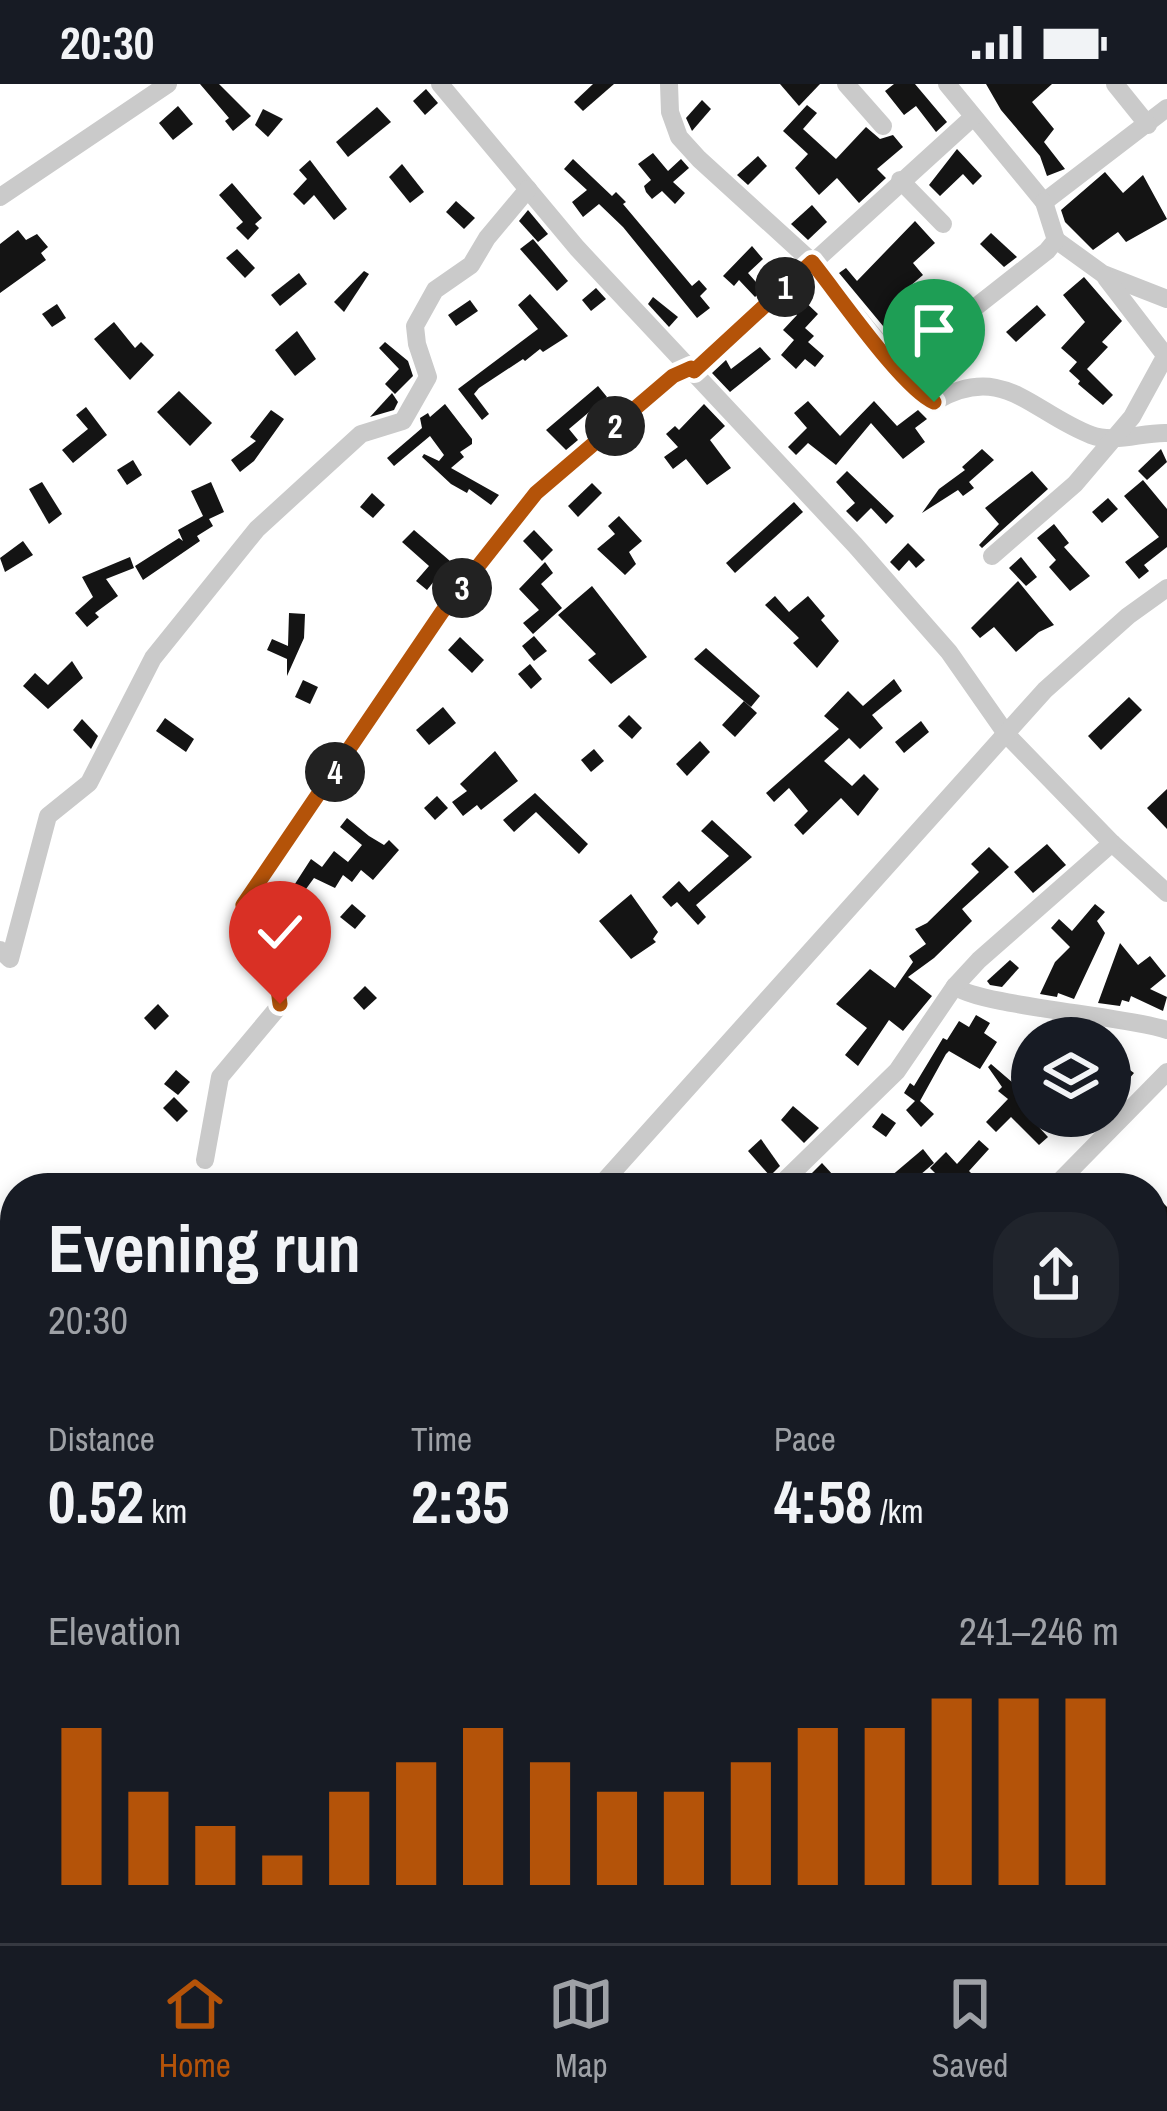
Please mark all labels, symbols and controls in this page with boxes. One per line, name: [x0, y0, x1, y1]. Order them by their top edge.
text: 20:30: [60, 12, 154, 73]
pin: 1: [755, 257, 815, 317]
text: 1: [777, 265, 793, 309]
pin: [883, 279, 985, 402]
icon: arrive: [901, 297, 967, 363]
pin: 2: [585, 396, 645, 456]
text: 2: [607, 404, 623, 448]
pin: 3: [432, 558, 492, 618]
text: 3: [454, 566, 470, 610]
pin: 4: [305, 742, 365, 802]
text: 4: [327, 750, 343, 794]
pin: [229, 881, 331, 1004]
icon: check: [247, 899, 313, 965]
map controls: [1011, 1017, 1131, 1137]
button: layers: [1011, 1017, 1131, 1137]
text: Evening run: [48, 1204, 361, 1293]
button: share: [993, 1212, 1119, 1338]
text: 20:30: [48, 1294, 128, 1346]
text: Distance: [48, 1417, 155, 1461]
text: Time: [411, 1417, 472, 1461]
text: Pace: [774, 1417, 836, 1461]
text: 0.52: [48, 1461, 144, 1542]
text: 2:35: [411, 1461, 509, 1542]
text: 4:58: [774, 1461, 872, 1542]
text: km: [144, 1489, 187, 1533]
text: /km: [872, 1489, 924, 1533]
text: Elevation: [48, 1605, 181, 1657]
text: 241–246 m: [959, 1605, 1119, 1657]
tab: Home: [159, 1971, 231, 2087]
tab: Map: [548, 1971, 614, 2087]
tab: Saved: [932, 1971, 1008, 2087]

